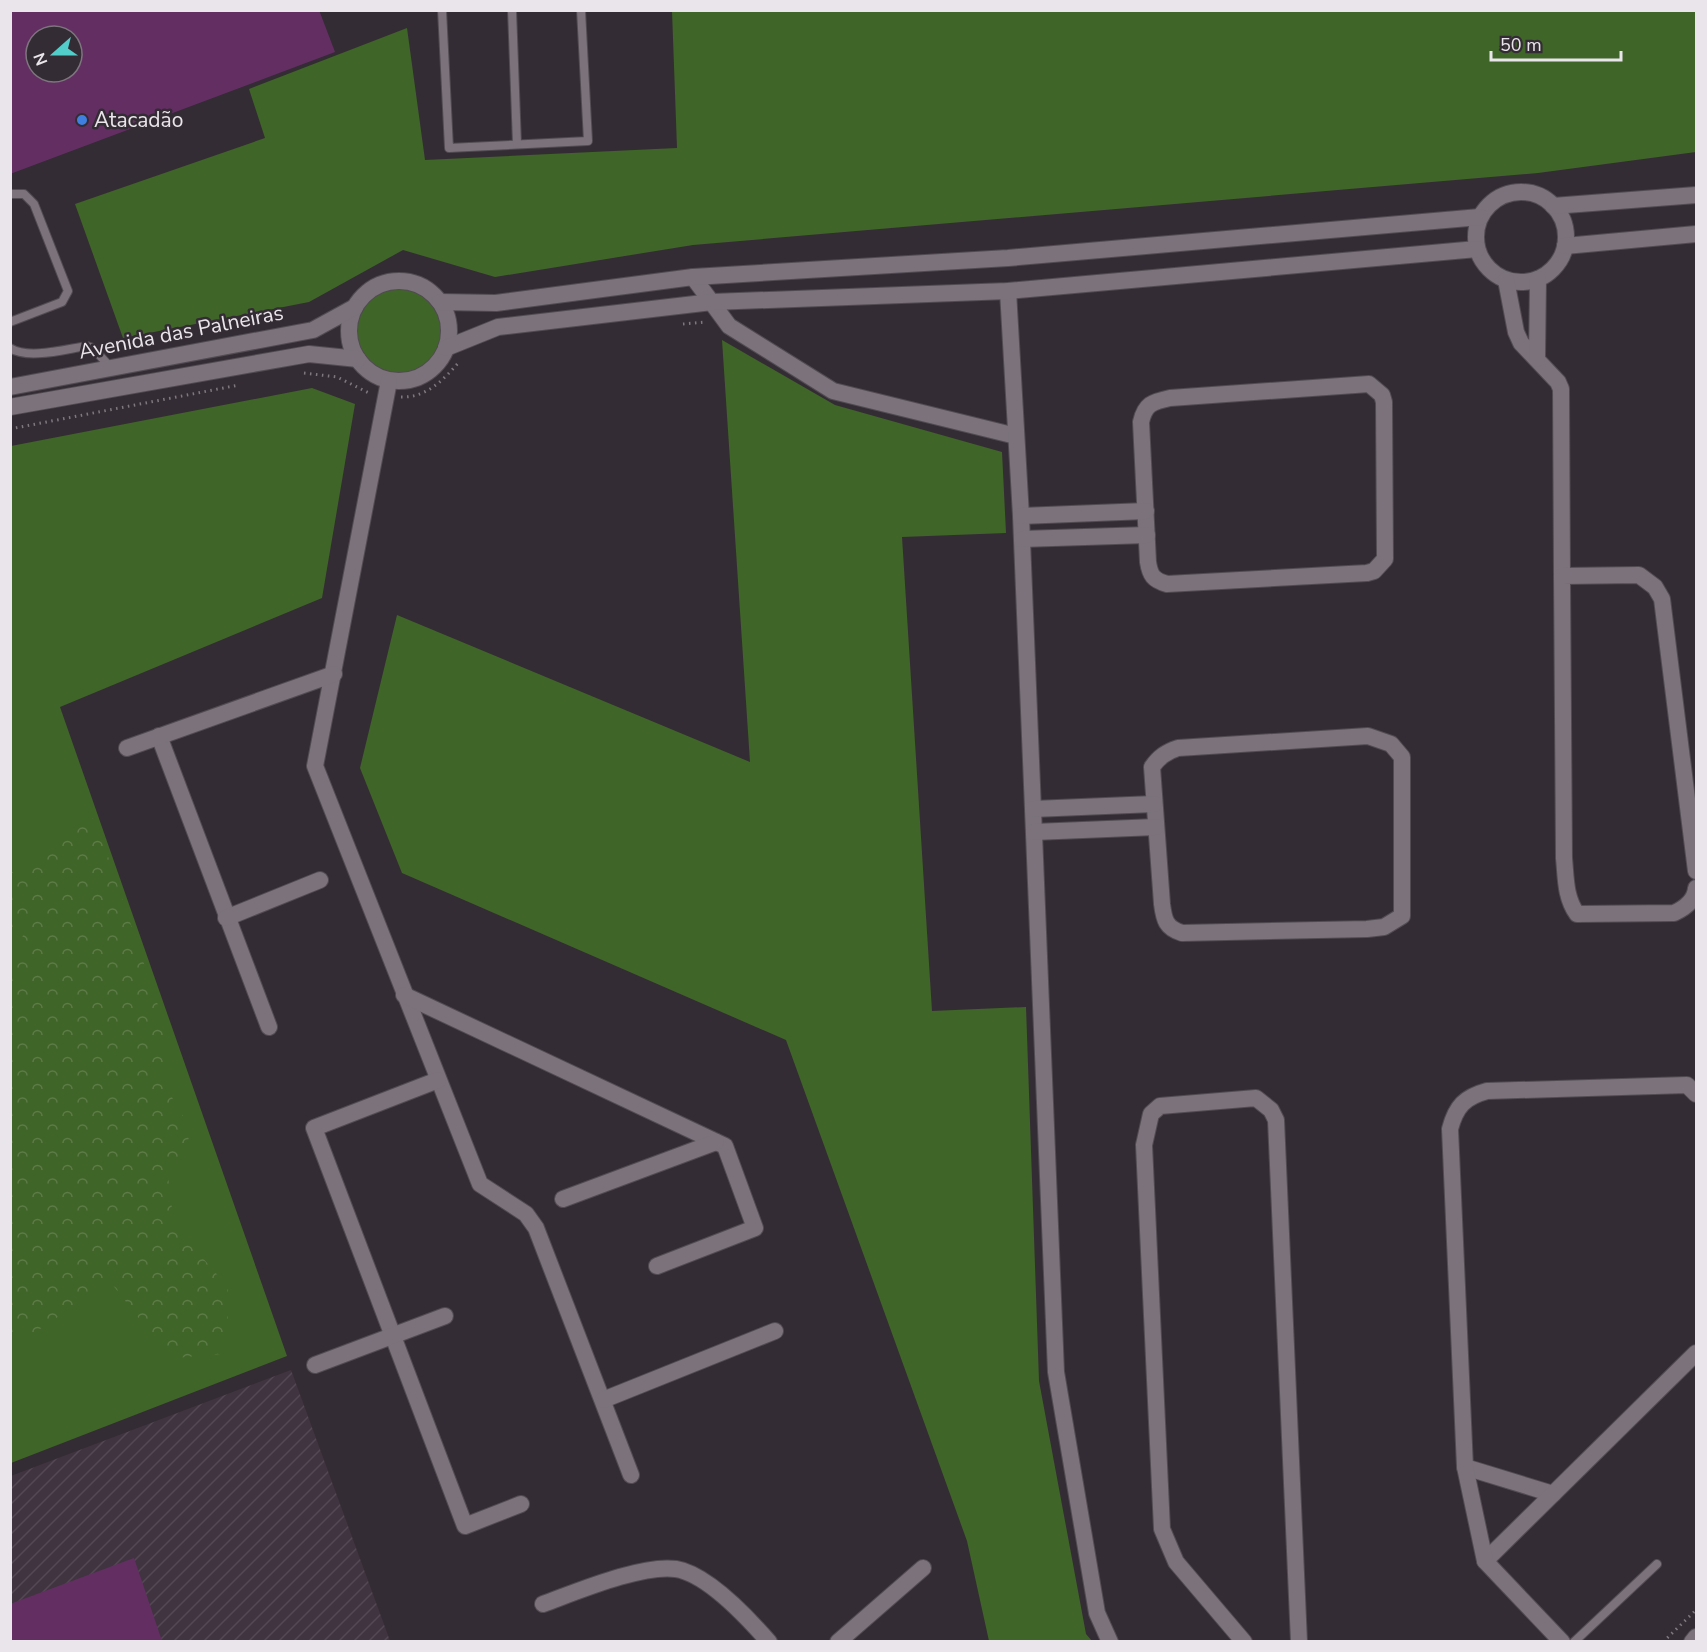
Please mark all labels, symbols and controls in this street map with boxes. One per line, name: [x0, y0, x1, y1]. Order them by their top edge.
north arrow: [24, 24, 84, 84]
scale bar: [1491, 24, 1622, 62]
text: 50 m: [1500, 33, 1542, 57]
text: N: [29, 49, 53, 69]
place label: Atacadão: [94, 106, 183, 134]
marker: Atacadão: [75, 113, 89, 127]
street label: Avenida das Palneiras: [76, 298, 286, 366]

